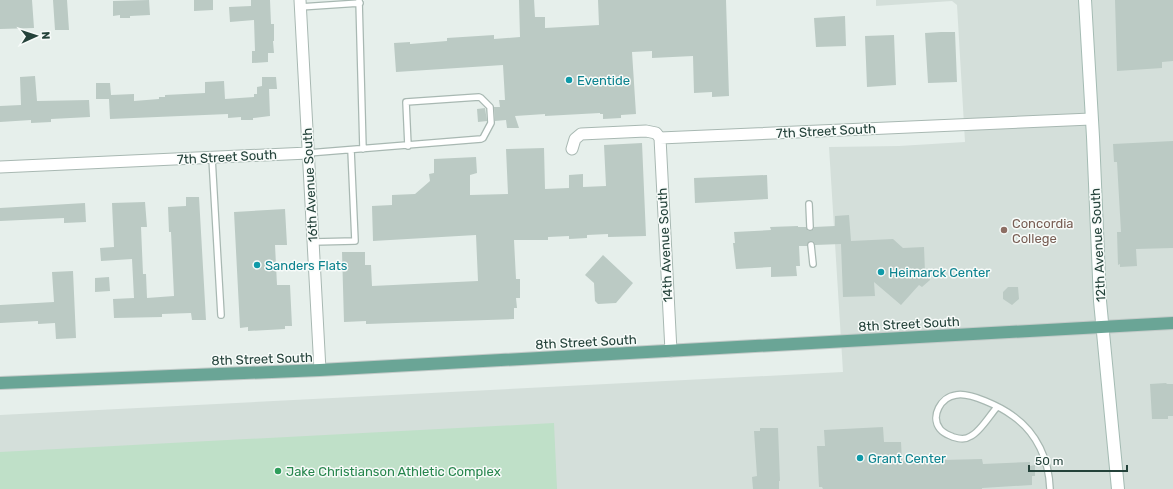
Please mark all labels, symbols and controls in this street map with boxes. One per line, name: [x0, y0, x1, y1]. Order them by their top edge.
north arrow: [16, 16, 56, 56]
text: N: [39, 31, 52, 40]
place label: Eventide: [577, 73, 630, 88]
marker: Eventide: [564, 75, 574, 85]
street label: 7th Street South: [776, 121, 876, 141]
street label: 16th Avenue South: [300, 128, 320, 242]
street label: 7th Street South: [177, 147, 277, 167]
street label: 14th Avenue South: [655, 187, 675, 303]
street label: 12th Avenue South: [1088, 188, 1108, 302]
place label: Concordia College: [1012, 216, 1074, 247]
marker: Concordia College: [999, 225, 1009, 235]
place label: Sanders Flats: [265, 258, 348, 273]
marker: Sanders Flats: [252, 260, 262, 270]
place label: Heimarck Center: [889, 265, 990, 280]
marker: Heimarck Center: [876, 267, 886, 277]
street label: 8th Street South: [858, 314, 960, 334]
street label: 8th Street South: [535, 332, 637, 352]
street label: 8th Street South: [211, 350, 313, 368]
scale bar: [1029, 447, 1127, 473]
place label: Grant Center: [868, 451, 946, 466]
marker: Grant Center: [855, 453, 865, 463]
text: 50 m: [1035, 454, 1063, 468]
place label: Jake Christianson Athletic Complex: [286, 464, 501, 479]
marker: Jake Christianson Athletic Complex: [273, 466, 283, 476]

